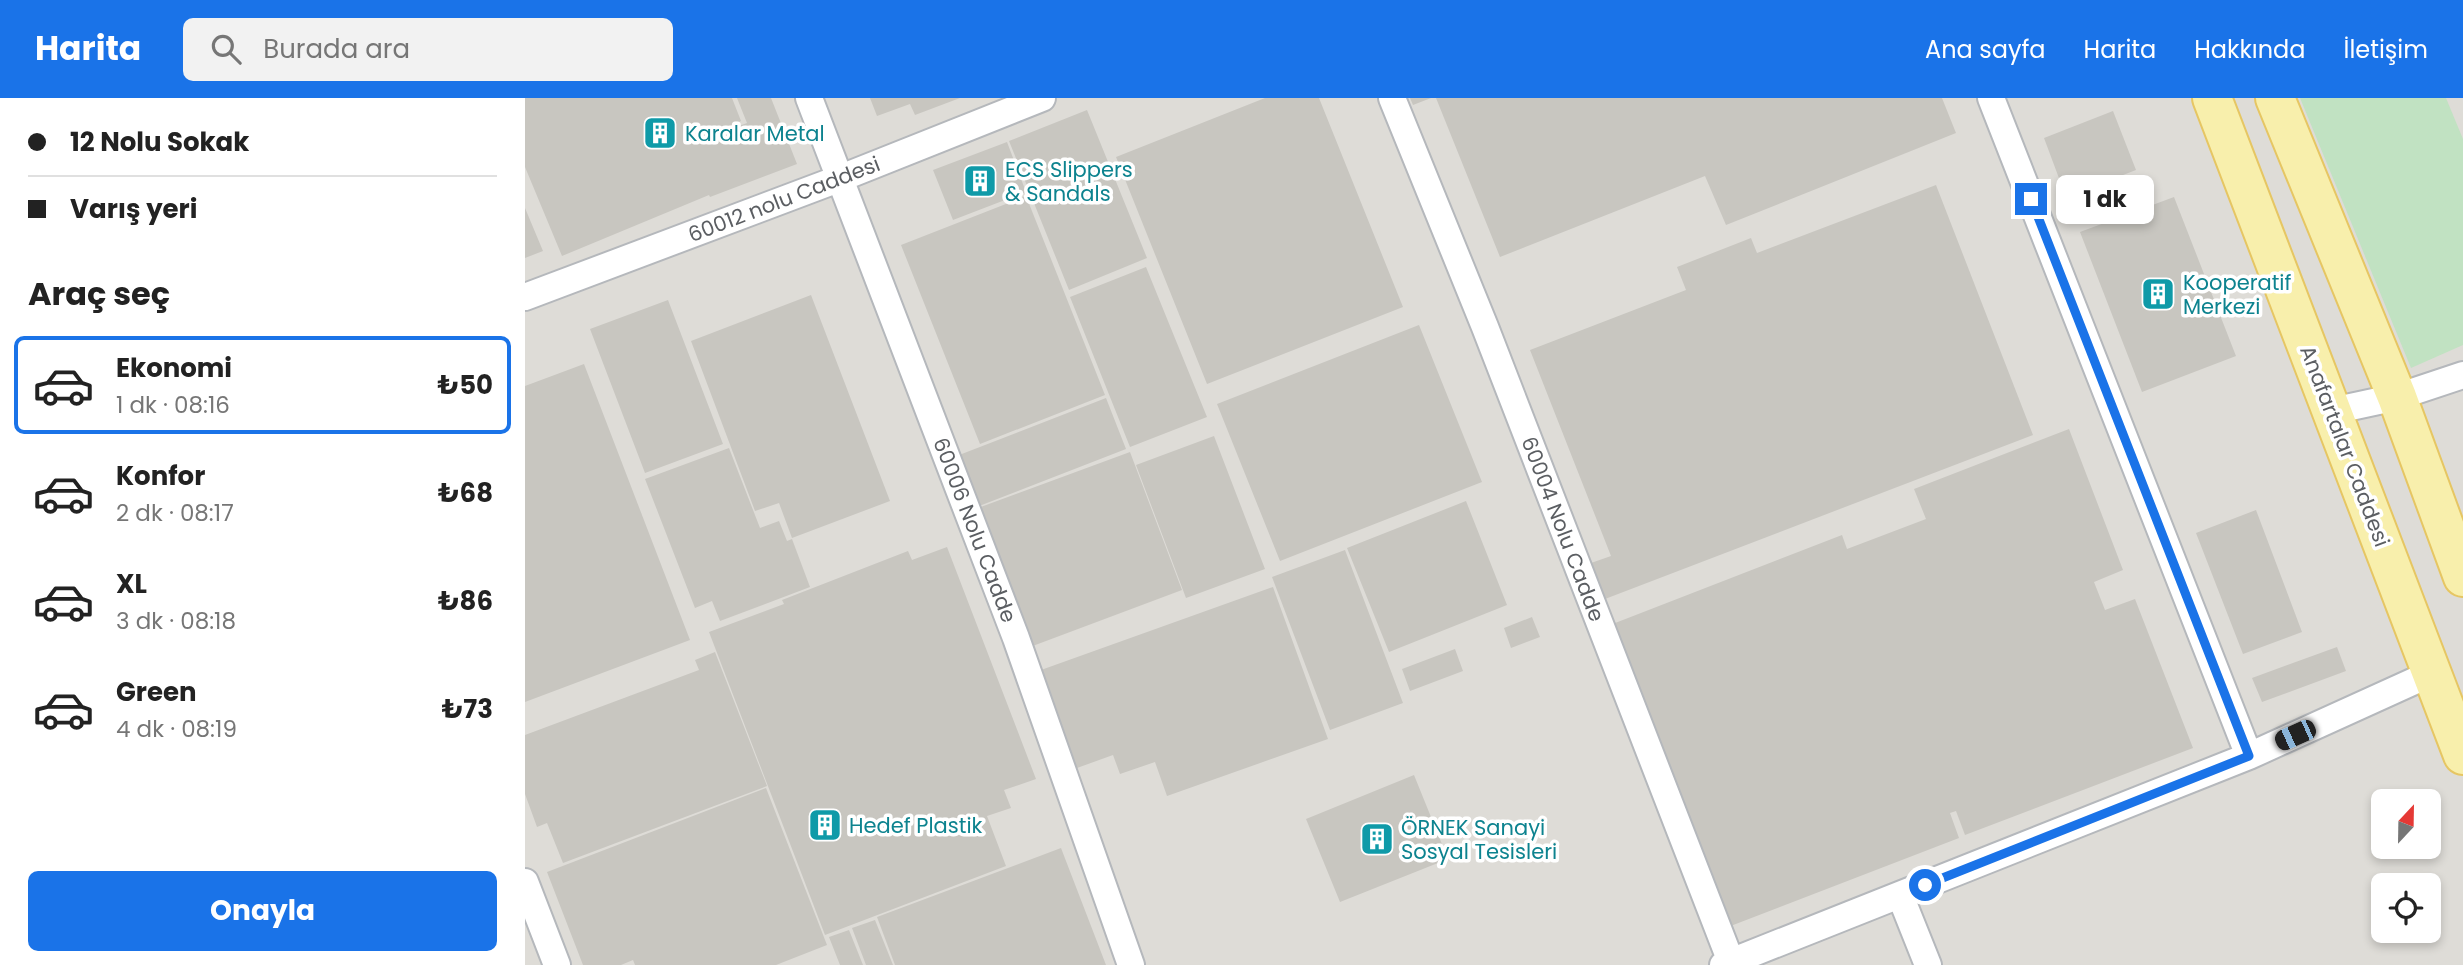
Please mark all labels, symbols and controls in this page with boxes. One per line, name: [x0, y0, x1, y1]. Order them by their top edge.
search box: [183, 18, 673, 81]
text: Harita: [35, 25, 141, 72]
icon: search: [207, 30, 245, 68]
text: Burada ara: [263, 31, 410, 67]
text: Ana sayfa: [1925, 33, 2046, 66]
text: Harita: [2084, 33, 2156, 66]
text: Hakkında: [2194, 33, 2306, 66]
text: İletişim: [2344, 33, 2428, 66]
building icon: Karalar Metal: [641, 114, 679, 152]
place label: Karalar Metal: [685, 119, 825, 148]
text: 12 Nolu Sokak: [70, 124, 249, 160]
street label: 60012 nolu Caddesi: [684, 149, 884, 249]
place label: ECS Slippers & Sandals: [1005, 155, 1133, 208]
building icon: ECS Slippers & Sandals: [961, 162, 999, 200]
callout: 1 dk: [2055, 174, 2153, 224]
route end: [2015, 183, 2047, 215]
text: 1 dk: [2083, 183, 2127, 215]
text: Varış yeri: [70, 191, 197, 227]
place label: Kooperatif Merkezi: [2183, 268, 2292, 321]
text: Araç seç: [28, 271, 170, 316]
building icon: Kooperatif Merkezi: [2139, 275, 2177, 313]
street label: Anafartalar Caddesi: [2293, 341, 2397, 551]
text: Ekonomi: [116, 350, 232, 386]
icon: car: [32, 354, 95, 417]
text: ₺50: [437, 367, 493, 403]
text: 1 dk · 08:16: [116, 389, 230, 421]
street label: 60004 Nolu Cadde: [1514, 432, 1612, 626]
street label: 60006 Nolu Cadde: [926, 433, 1024, 627]
text: Konfor: [116, 458, 205, 494]
icon: car: [32, 462, 95, 525]
text: ₺68: [438, 475, 493, 511]
text: 2 dk · 08:17: [116, 497, 234, 529]
text: XL: [116, 566, 147, 602]
icon: car: [32, 570, 95, 633]
text: ₺86: [438, 583, 493, 619]
text: 3 dk · 08:18: [116, 605, 236, 637]
text: Green: [116, 674, 197, 710]
icon: car: [32, 678, 95, 741]
text: ₺73: [442, 691, 493, 727]
text: 4 dk · 08:19: [116, 713, 237, 745]
car: [2272, 717, 2319, 753]
north arrow: [2371, 789, 2441, 859]
map controls: [2371, 789, 2441, 943]
building icon: Hedef Plastik: [806, 806, 844, 844]
place label: Hedef Plastik: [849, 811, 983, 840]
place label: ÖRNEK Sanayi Sosyal Tesisleri: [1401, 813, 1557, 866]
building icon: ÖRNEK Sanayi Sosyal Tesisleri: [1358, 820, 1396, 858]
route start: [1909, 869, 1941, 901]
button: Onayla: [28, 871, 497, 951]
button: locate: [2371, 873, 2441, 943]

